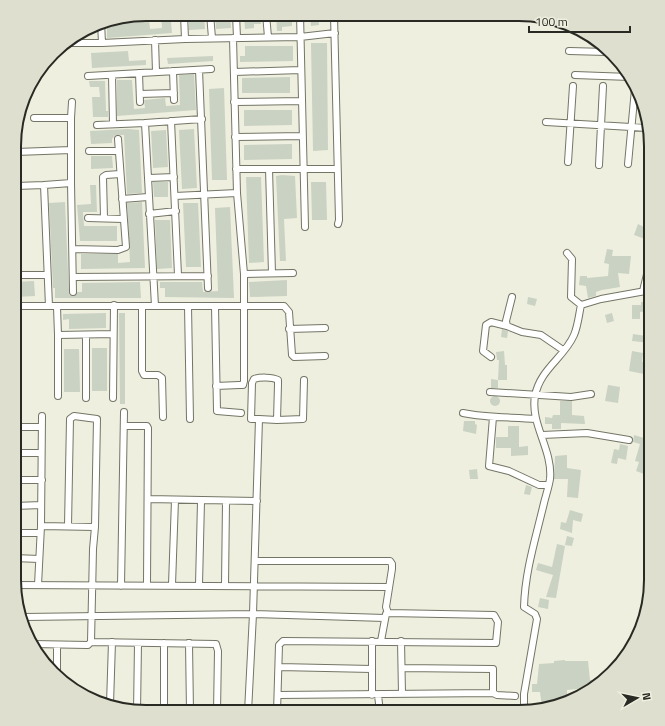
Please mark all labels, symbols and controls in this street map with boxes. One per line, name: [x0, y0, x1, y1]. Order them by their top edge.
scale bar: [529, 8, 630, 34]
text: 100 m: [535, 12, 568, 31]
north arrow: [617, 678, 657, 718]
text: N: [638, 691, 655, 701]

